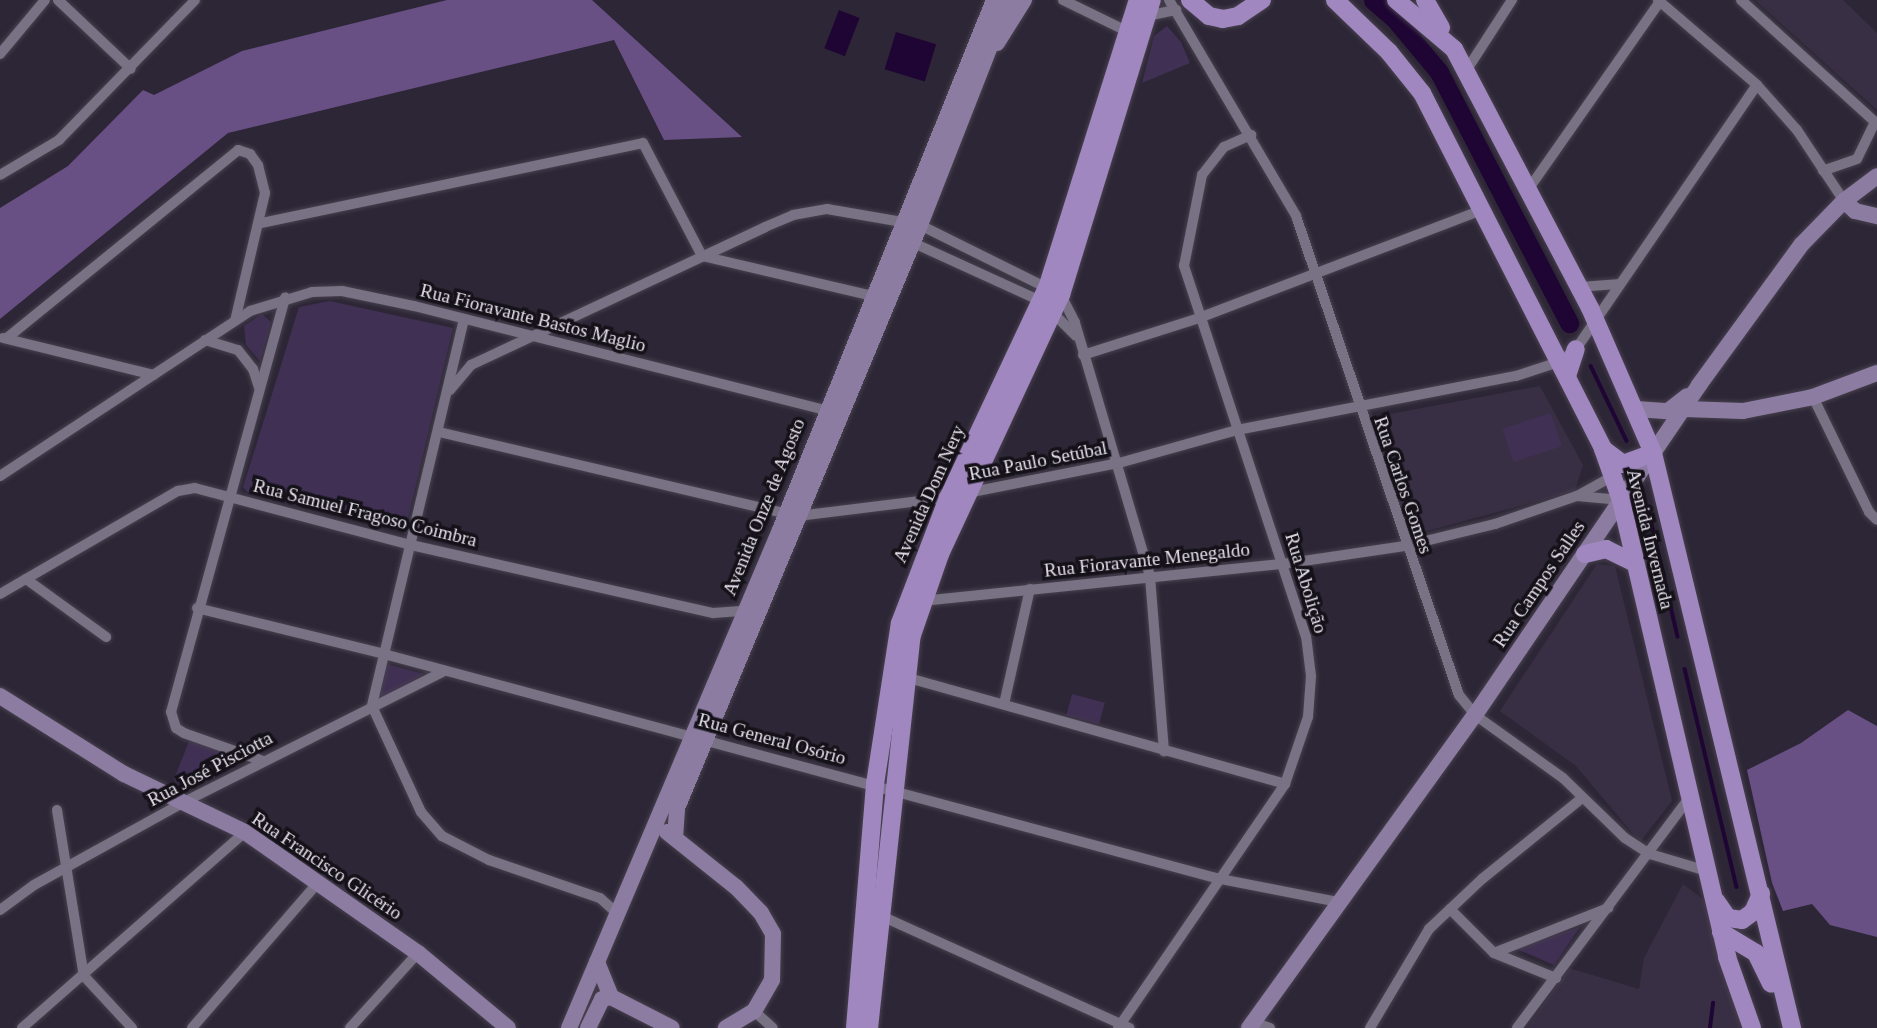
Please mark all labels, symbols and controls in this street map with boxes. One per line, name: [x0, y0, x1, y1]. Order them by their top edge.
street label: Rua Fioravante Bastos Maglio: [418, 279, 648, 357]
street label: Rua Carlos Gomes: [1369, 413, 1437, 557]
street label: Avenida Onze de Agosto: [718, 415, 810, 599]
street label: Avenida Dom Nery: [888, 422, 970, 566]
street label: Rua Paulo Setúbal: [967, 436, 1109, 486]
street label: Avenida Invernada: [1622, 467, 1678, 611]
street label: Rua Samuel Fragoso Coimbra: [251, 474, 479, 552]
street label: Rua Campos Salles: [1488, 516, 1590, 652]
street label: Rua Abolição: [1280, 529, 1332, 637]
street label: Rua Fioravante Menegaldo: [1043, 538, 1251, 582]
street label: Rua General Osório: [696, 708, 848, 770]
street label: Rua José Pisciotta: [144, 726, 276, 812]
street label: Rua Francisco Glicério: [248, 807, 406, 925]

